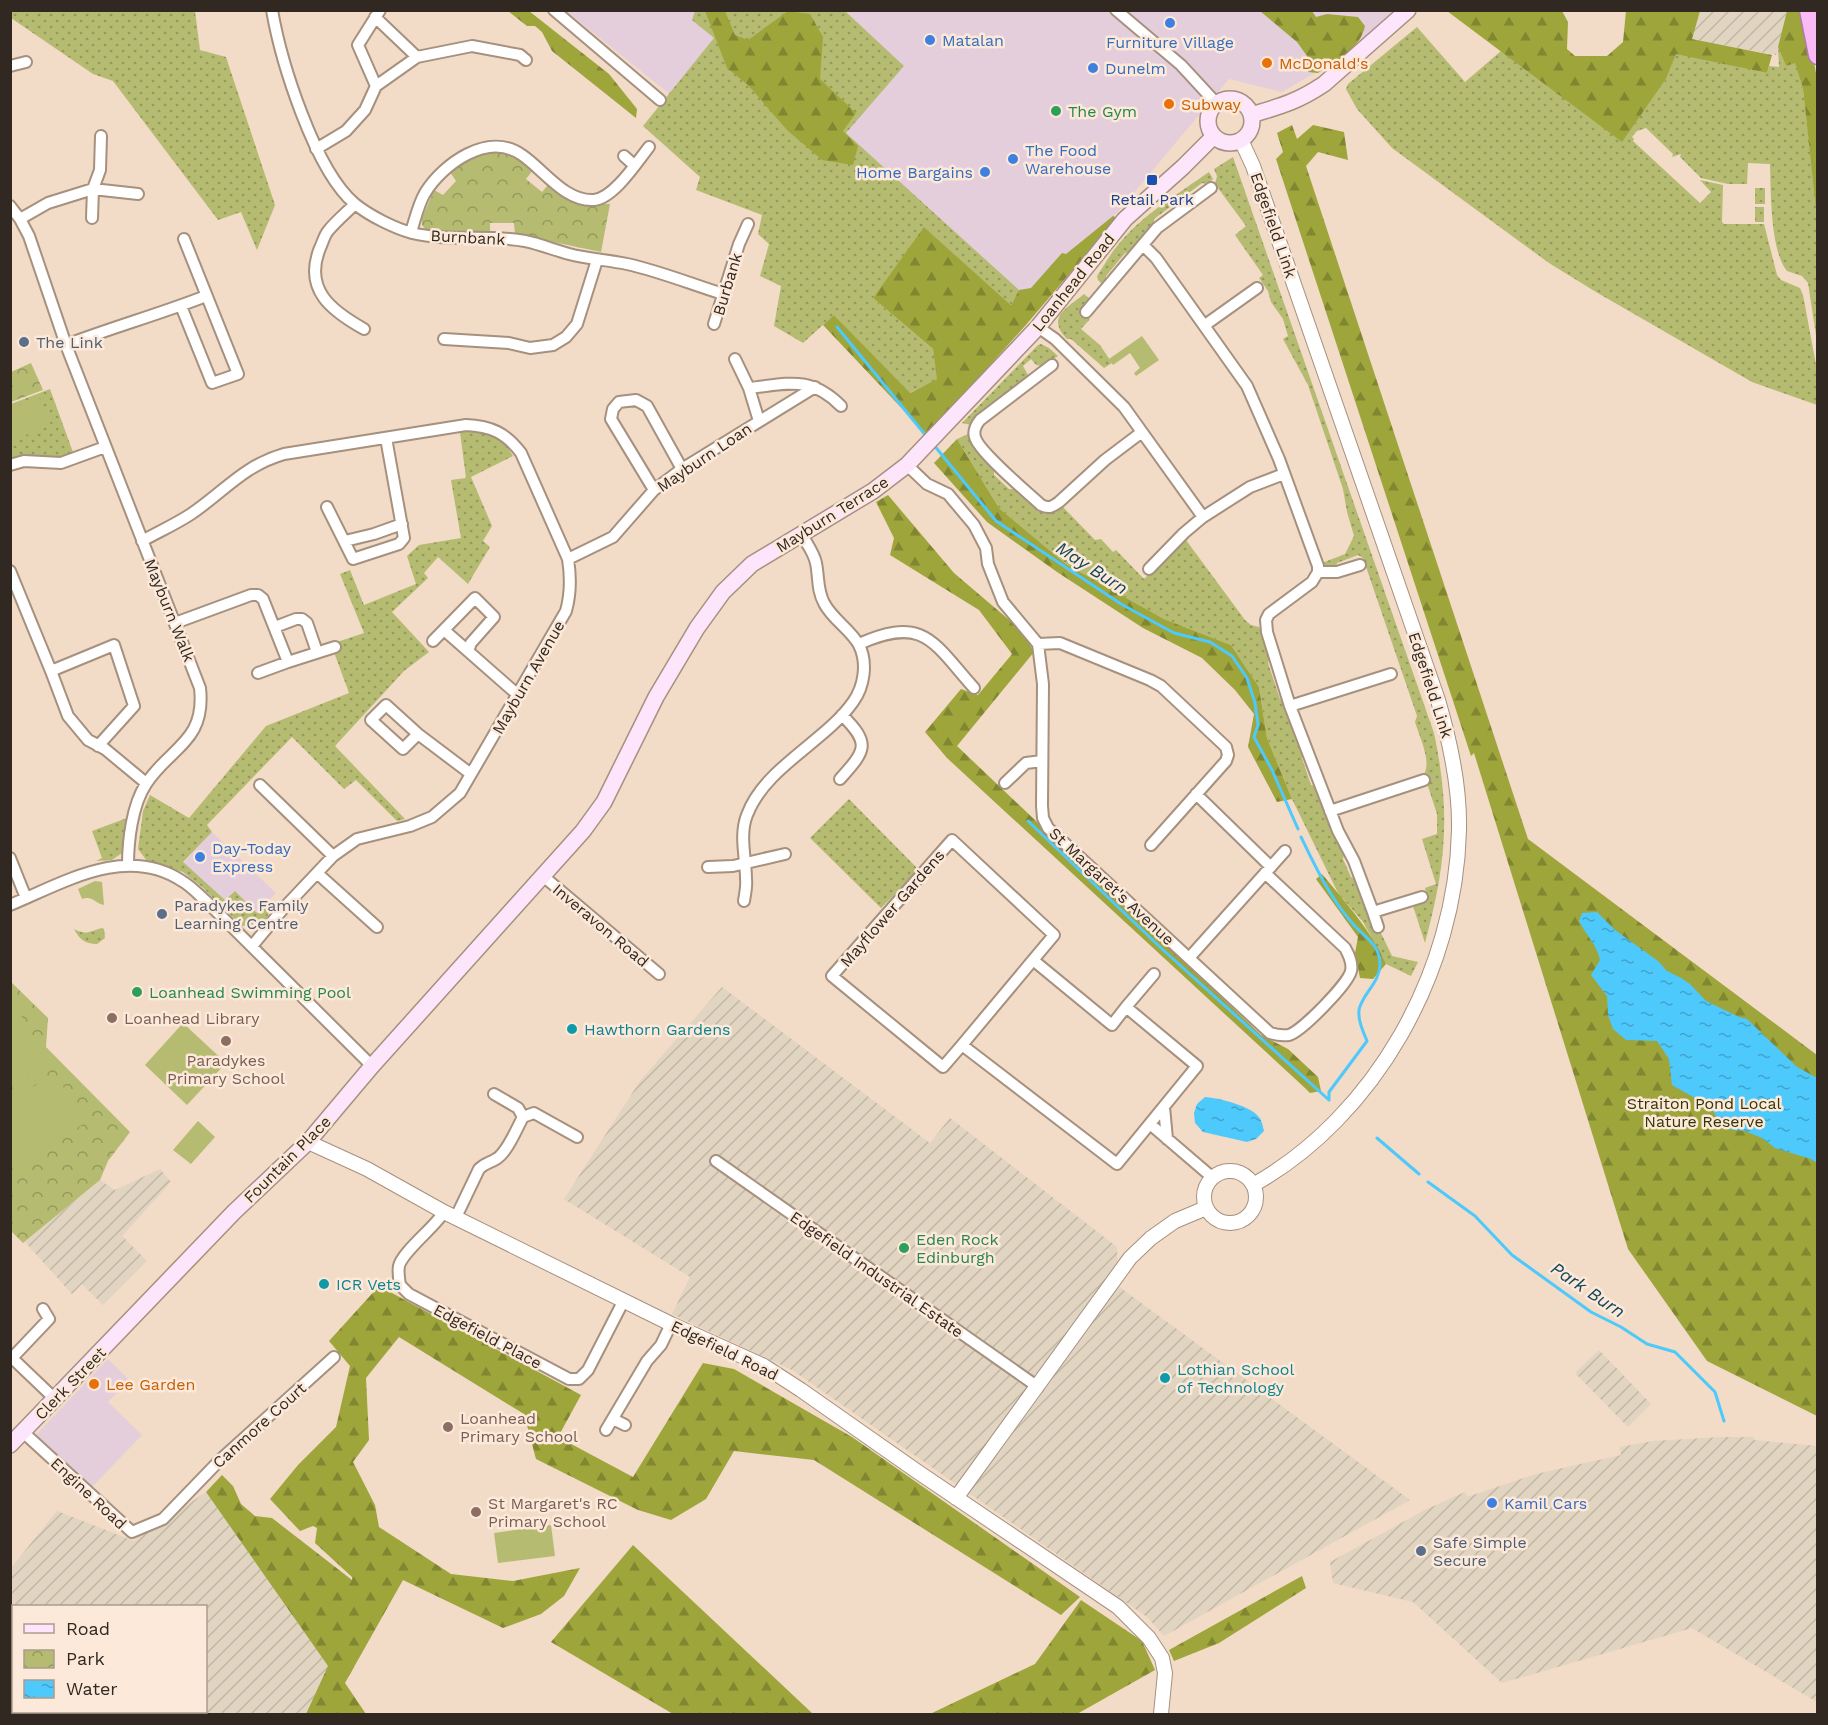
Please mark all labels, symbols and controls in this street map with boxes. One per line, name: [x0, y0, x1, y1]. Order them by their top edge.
marker: Furniture Village: [1163, 16, 1177, 30]
place label: Matalan: [942, 31, 1004, 50]
marker: Matalan: [923, 33, 937, 47]
place label: Furniture Village: [1106, 33, 1234, 52]
place label: McDonald's: [1279, 54, 1369, 73]
marker: McDonald's: [1260, 56, 1274, 70]
place label: Dunelm: [1105, 59, 1166, 78]
marker: Dunelm: [1086, 61, 1100, 75]
place label: Subway: [1181, 95, 1242, 114]
marker: Subway: [1162, 97, 1176, 111]
place label: The Gym: [1068, 102, 1137, 121]
marker: The Gym: [1049, 104, 1063, 118]
place label: The Food Warehouse: [1025, 141, 1111, 178]
marker: The Food Warehouse: [1006, 152, 1020, 166]
place label: Home Bargains: [856, 163, 973, 182]
marker: Home Bargains: [978, 165, 992, 179]
street label: Edgefield Link: [1247, 170, 1301, 281]
marker: Retail Park: [1145, 173, 1159, 187]
place label: Retail Park: [1110, 190, 1194, 209]
street label: Burnbank: [430, 226, 506, 249]
street label: Loanhead Road: [1028, 229, 1119, 335]
street label: Burbank: [709, 250, 746, 318]
place label: The Link: [36, 333, 103, 352]
marker: The Link: [17, 335, 31, 349]
street label: Mayburn Loan: [653, 419, 755, 496]
street label: Mayburn Terrace: [773, 472, 892, 557]
water label: May Burn: [1053, 537, 1132, 598]
street label: Mayburn Walk: [140, 556, 199, 665]
street label: Mayburn Avenue: [488, 617, 569, 738]
street label: Edgefield Link: [1404, 630, 1457, 741]
street label: St Margaret's Avenue: [1045, 823, 1178, 949]
place label: Day-Today Express: [212, 839, 292, 876]
street label: Mayflower Gardens: [836, 846, 949, 971]
marker: Day-Today Express: [193, 850, 207, 864]
street label: Inveravon Road: [549, 880, 652, 971]
place label: Paradykes Family Learning Centre: [174, 896, 309, 933]
marker: Paradykes Family Learning Centre: [155, 907, 169, 921]
place label: Loanhead Swimming Pool: [149, 983, 351, 1002]
marker: Loanhead Swimming Pool: [130, 985, 144, 999]
place label: Loanhead Library: [124, 1009, 260, 1028]
marker: Loanhead Library: [105, 1011, 119, 1025]
place label: Hawthorn Gardens: [584, 1020, 731, 1039]
marker: Hawthorn Gardens: [565, 1022, 579, 1036]
marker: Paradykes Primary School: [219, 1034, 233, 1048]
place label: Paradykes Primary School: [167, 1051, 285, 1088]
park label: Straiton Pond Local Nature Reserve: [1627, 1094, 1781, 1131]
street label: Fountain Place: [240, 1112, 335, 1207]
street label: Edgefield Industrial Estate: [786, 1207, 967, 1342]
place label: Eden Rock Edinburgh: [916, 1230, 999, 1267]
marker: Eden Rock Edinburgh: [897, 1241, 911, 1255]
water label: Park Burn: [1547, 1257, 1629, 1322]
place label: ICR Vets: [336, 1275, 401, 1294]
marker: ICR Vets: [317, 1277, 331, 1291]
street label: Edgefield Place: [430, 1300, 545, 1373]
street label: Edgefield Road: [668, 1316, 781, 1385]
street label: Clerk Street: [31, 1343, 110, 1424]
place label: Lothian School of Technology: [1177, 1360, 1294, 1397]
marker: Lothian School of Technology: [1158, 1371, 1172, 1385]
place label: Lee Garden: [106, 1375, 195, 1394]
marker: Lee Garden: [87, 1377, 101, 1391]
street label: Canmore Court: [209, 1378, 310, 1472]
place label: Loanhead Primary School: [460, 1409, 578, 1446]
marker: Loanhead Primary School: [441, 1420, 455, 1434]
street label: Engine Road: [47, 1454, 130, 1533]
place label: St Margaret's RC Primary School: [488, 1494, 618, 1531]
place label: Kamil Cars: [1504, 1494, 1587, 1513]
marker: Kamil Cars: [1485, 1496, 1499, 1510]
marker: St Margaret's RC Primary School: [469, 1505, 483, 1519]
place label: Safe Simple Secure: [1433, 1533, 1527, 1570]
marker: Safe Simple Secure: [1414, 1544, 1428, 1558]
legend: [12, 1605, 207, 1713]
text: Road: [66, 1618, 110, 1639]
text: Park: [66, 1648, 105, 1669]
text: Water: [66, 1678, 118, 1699]

